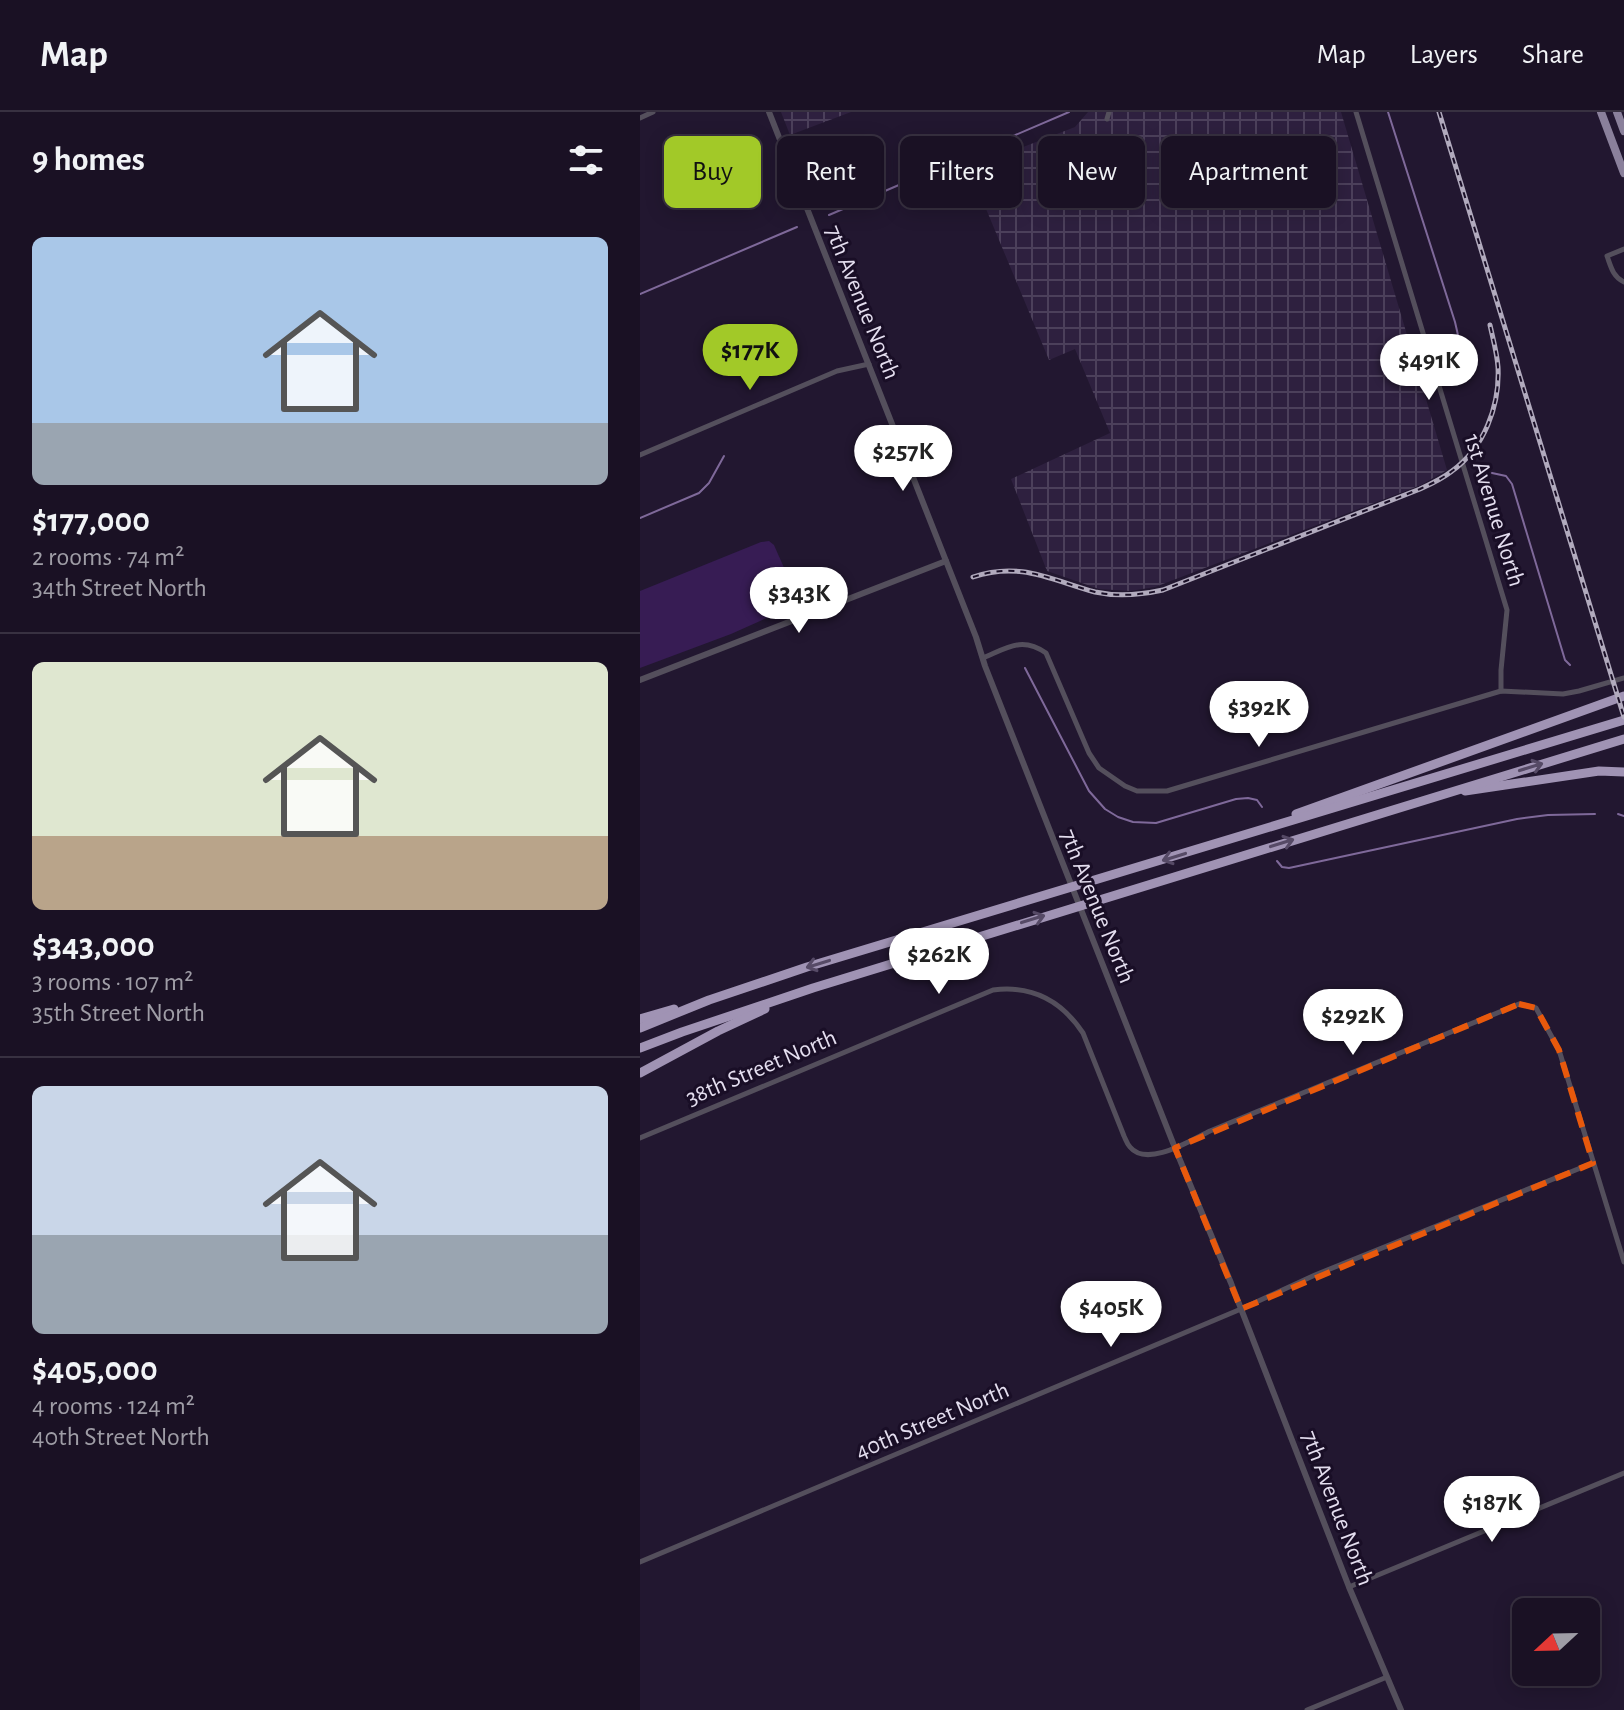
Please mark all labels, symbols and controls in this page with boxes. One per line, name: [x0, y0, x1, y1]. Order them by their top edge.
text: Map: [40, 36, 108, 74]
text: Map: [1317, 41, 1366, 69]
text: Layers: [1410, 41, 1478, 69]
text: Share: [1522, 41, 1584, 69]
chip: Buy: [664, 136, 761, 208]
chip: Rent: [777, 136, 884, 208]
chip: Filters: [900, 136, 1022, 208]
chip: New: [1038, 136, 1145, 208]
chip: Apartment: [1161, 136, 1336, 208]
icon: filters: [564, 138, 608, 182]
text: 9 homes: [32, 143, 145, 177]
street label: 7th Avenue North: [820, 222, 904, 383]
icon: home: [248, 289, 392, 433]
pin: $177K: [694, 324, 806, 392]
pin: $491K: [1373, 334, 1485, 402]
text: $177K: [721, 337, 779, 363]
text: $491K: [1398, 347, 1460, 373]
pin: $257K: [847, 425, 959, 493]
street label: 1st Avenue North: [1459, 431, 1529, 589]
text: $257K: [872, 438, 934, 464]
text: $177,000: [32, 504, 150, 538]
text: 2 rooms · 74 m²: [32, 544, 184, 570]
pin: $343K: [743, 567, 855, 635]
text: 34th Street North: [32, 575, 207, 601]
text: $343K: [768, 580, 830, 606]
pin: $392K: [1203, 681, 1315, 749]
text: $392K: [1228, 694, 1290, 720]
icon: home: [248, 714, 392, 858]
one-way arrow: [1517, 759, 1543, 774]
street label: 7th Avenue North: [1055, 826, 1139, 987]
one-way arrow: [1268, 835, 1294, 850]
one-way arrow: [1162, 850, 1187, 865]
one-way arrow: [1021, 911, 1046, 926]
pin: $262K: [883, 928, 995, 996]
text: $343,000: [32, 929, 155, 963]
text: $262K: [907, 941, 971, 967]
one-way arrow: [805, 957, 831, 972]
text: 3 rooms · 107 m²: [32, 969, 193, 995]
pin: $292K: [1297, 989, 1409, 1057]
text: 35th Street North: [32, 1000, 205, 1026]
text: $292K: [1321, 1002, 1385, 1028]
street label: 38th Street North: [683, 1025, 840, 1110]
icon: home: [248, 1138, 392, 1282]
pin: $405K: [1055, 1281, 1167, 1349]
text: $405K: [1079, 1294, 1143, 1320]
text: $405,000: [32, 1353, 158, 1387]
street label: 40th Street North: [852, 1378, 1013, 1464]
text: 4 rooms · 124 m²: [32, 1393, 195, 1419]
text: 40th Street North: [32, 1424, 210, 1450]
street label: 7th Avenue North: [1297, 1428, 1378, 1589]
pin: $187K: [1436, 1476, 1548, 1544]
text: $187K: [1462, 1489, 1522, 1515]
north arrow: [1512, 1598, 1600, 1686]
map controls: [1512, 1598, 1600, 1686]

